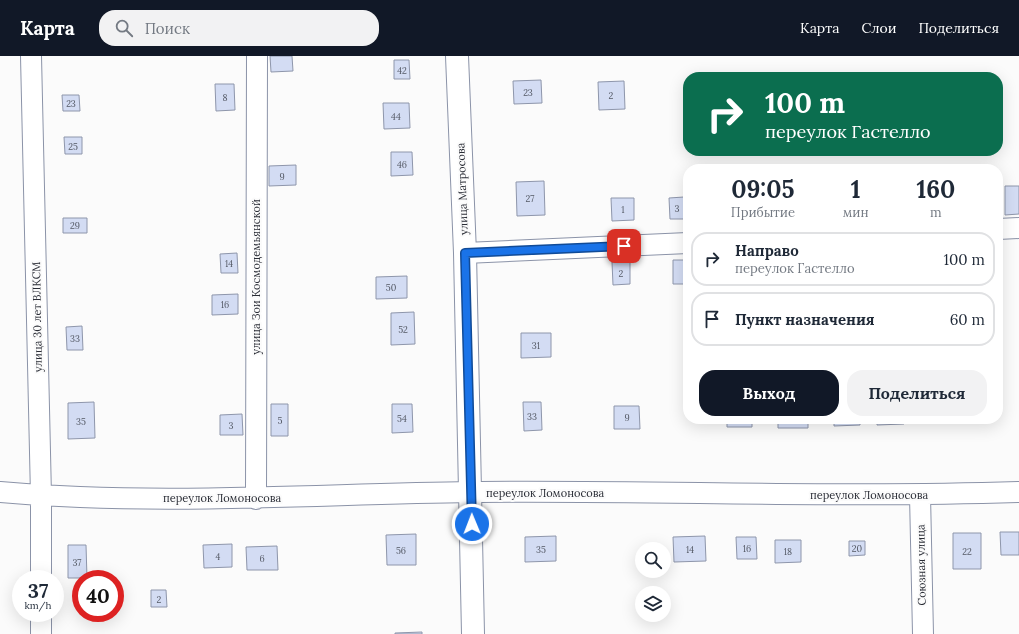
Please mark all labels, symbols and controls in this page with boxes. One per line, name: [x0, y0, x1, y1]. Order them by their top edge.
search box: [99, 10, 379, 46]
text: Карта: [20, 16, 75, 40]
icon: search: [113, 17, 135, 39]
text: Поиск: [145, 19, 190, 38]
text: Карта: [800, 19, 839, 37]
text: Слои: [861, 19, 896, 37]
text: Поделиться: [918, 19, 999, 37]
house number: 42: [397, 65, 407, 76]
text: 100 m: [765, 85, 845, 121]
house number: 23: [523, 87, 533, 98]
icon: right: [699, 88, 751, 140]
house number: 2: [609, 90, 614, 101]
house number: 8: [222, 92, 228, 103]
house number: 23: [66, 98, 76, 109]
house number: 44: [391, 111, 401, 122]
text: переулок Гастелло: [765, 120, 931, 143]
house number: 25: [68, 141, 78, 152]
street label: улица Матросова: [453, 142, 471, 235]
house number: 46: [397, 159, 407, 170]
house number: 9: [279, 171, 285, 182]
text: 09:05: [731, 174, 795, 205]
text: 1: [851, 174, 861, 205]
text: 160: [916, 174, 955, 205]
house number: 27: [526, 193, 534, 204]
street label: улица Зои Космодемьянской: [249, 199, 263, 355]
house number: 3: [674, 203, 680, 214]
house number: 1: [621, 204, 625, 215]
text: Прибытие: [731, 204, 795, 221]
text: мин: [843, 204, 869, 221]
text: m: [930, 204, 942, 221]
house number: 29: [70, 220, 80, 231]
pin: [607, 229, 641, 263]
icon: arrive: [613, 235, 635, 257]
text: Направо: [735, 241, 799, 260]
icon: right: [701, 248, 723, 270]
text: 100 m: [944, 250, 985, 269]
house number: 14: [225, 258, 233, 269]
text: переулок Гастелло: [735, 260, 855, 277]
street label: улица 30 лет ВЛКСМ: [29, 261, 45, 373]
house number: 2: [619, 268, 624, 279]
house number: 50: [386, 282, 397, 293]
house number: 16: [221, 299, 229, 310]
icon: arrive: [701, 308, 723, 330]
text: Пункт назначения: [735, 310, 875, 329]
text: 60 m: [950, 310, 985, 329]
house number: 52: [398, 324, 408, 335]
house number: 33: [70, 333, 80, 344]
house number: 31: [532, 340, 540, 351]
button: Выход: [699, 370, 839, 416]
button: Поделиться: [847, 370, 987, 416]
house number: 33: [527, 411, 537, 422]
house number: 9: [624, 412, 630, 423]
house number: 54: [397, 413, 407, 424]
house number: 5: [278, 415, 283, 426]
house number: 35: [76, 416, 86, 427]
house number: 3: [228, 420, 234, 431]
street label: переулок Ломоносова: [486, 486, 604, 500]
street label: переулок Ломоносова: [810, 488, 928, 502]
street label: переулок Ломоносова: [163, 491, 281, 505]
position arrow: [451, 503, 493, 545]
street label: Союзная улица: [913, 524, 929, 606]
map controls: [635, 542, 671, 622]
button: search: [635, 542, 671, 578]
house number: 16: [743, 543, 751, 554]
house number: 20: [852, 543, 863, 554]
house number: 35: [536, 544, 546, 555]
house number: 14: [686, 544, 694, 555]
house number: 56: [396, 545, 406, 556]
house number: 18: [784, 546, 792, 557]
house number: 22: [962, 546, 972, 557]
house number: 4: [216, 551, 221, 562]
house number: 6: [259, 553, 265, 564]
house number: 37: [73, 557, 81, 568]
speed limit sign: 40: [72, 570, 124, 622]
text: 37: [28, 578, 48, 603]
button: layers: [635, 586, 671, 622]
house number: 2: [157, 594, 162, 605]
text: km/h: [24, 599, 52, 612]

